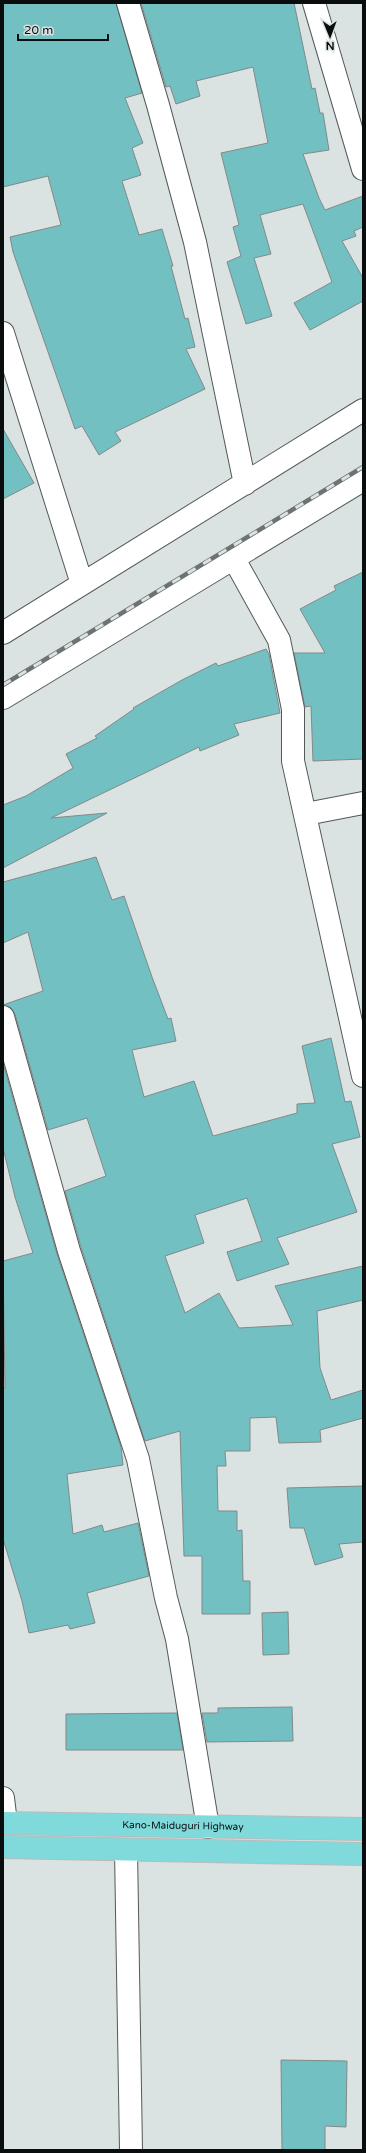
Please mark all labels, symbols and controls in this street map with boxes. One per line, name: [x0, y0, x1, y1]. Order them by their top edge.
scale bar: [18, 16, 108, 42]
north arrow: [310, 16, 350, 56]
text: 20 m: [24, 23, 53, 37]
text: N: [326, 39, 335, 52]
street label: Kano-Maiduguri Highway: [122, 1819, 244, 1833]

